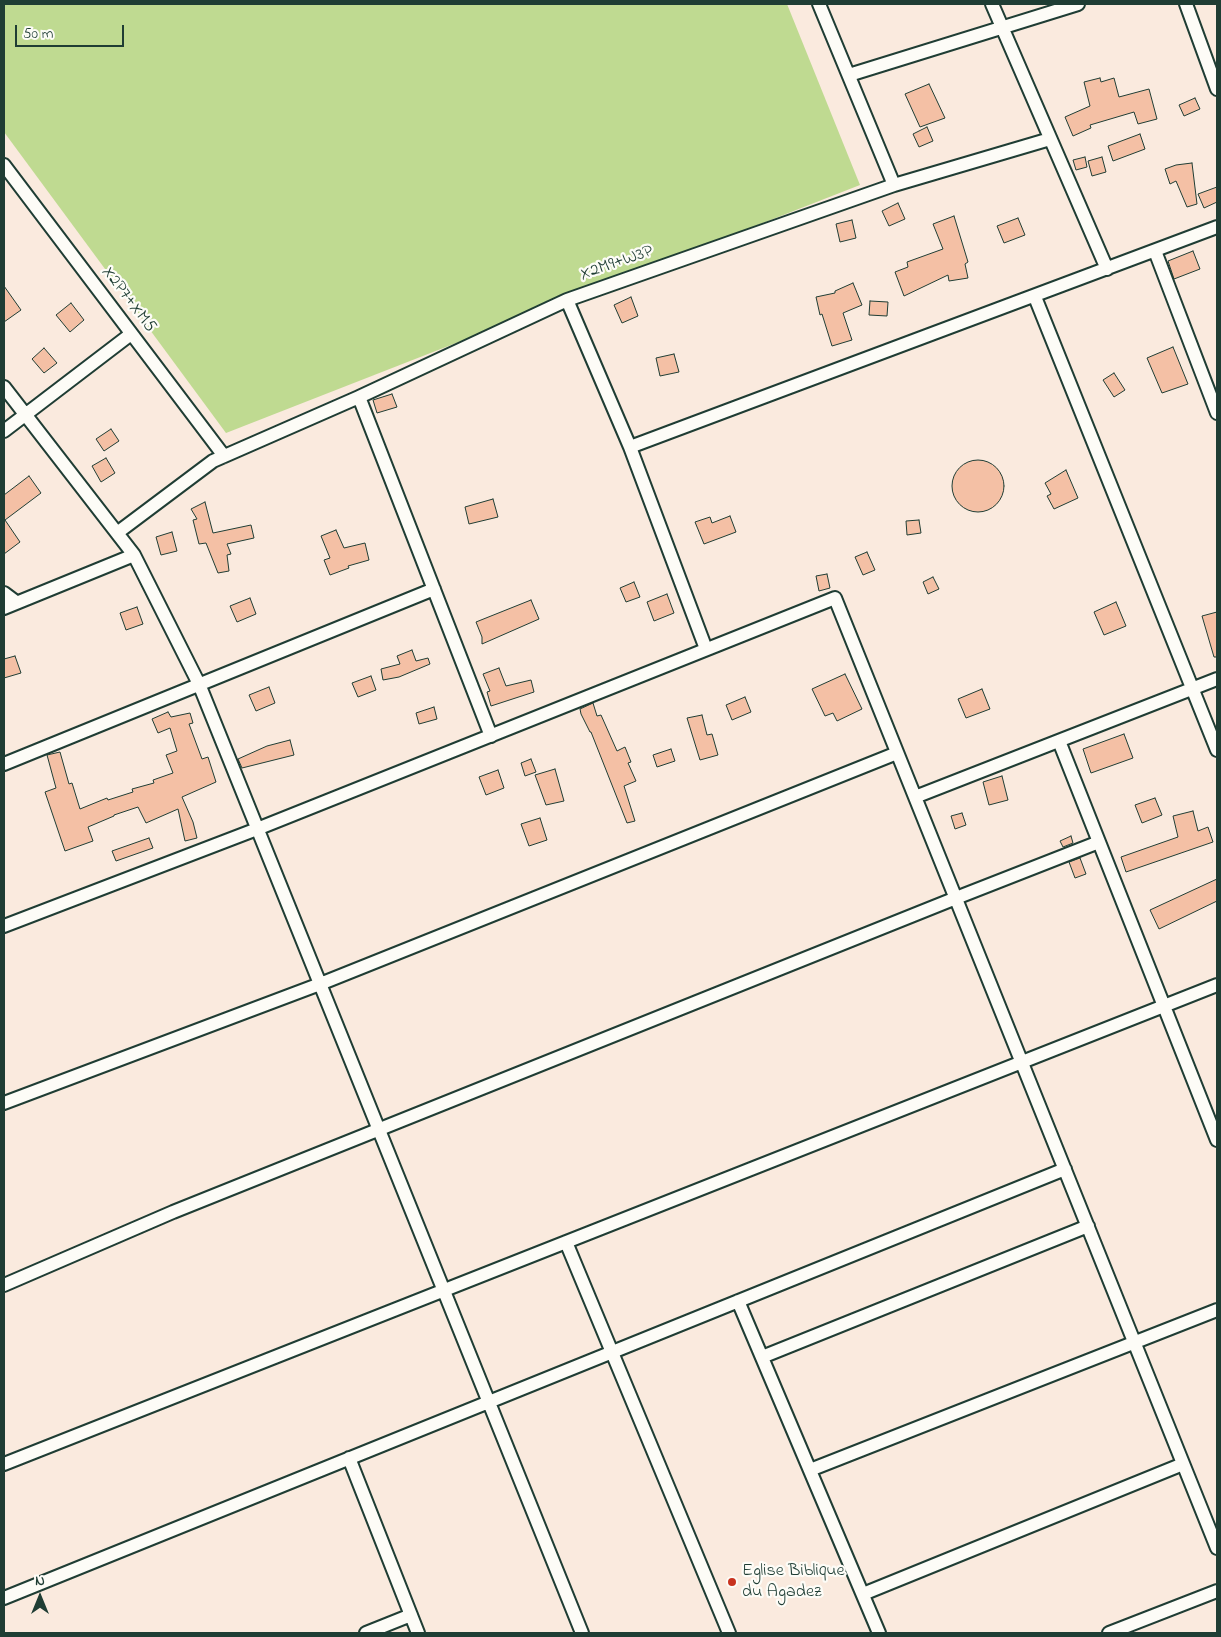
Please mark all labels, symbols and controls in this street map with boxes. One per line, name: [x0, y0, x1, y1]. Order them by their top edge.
scale bar: [18, 15, 126, 47]
text: 50 m: [23, 23, 53, 45]
street label: X2M9+W3P: [578, 241, 656, 287]
street label: X2P7+XM5: [96, 263, 160, 337]
place label: Eglise Biblique du Agadez: [742, 1561, 845, 1604]
text: N: [35, 1571, 45, 1592]
north arrow: [15, 1572, 65, 1622]
marker: Eglise Biblique du Agadez: [726, 1576, 738, 1588]

